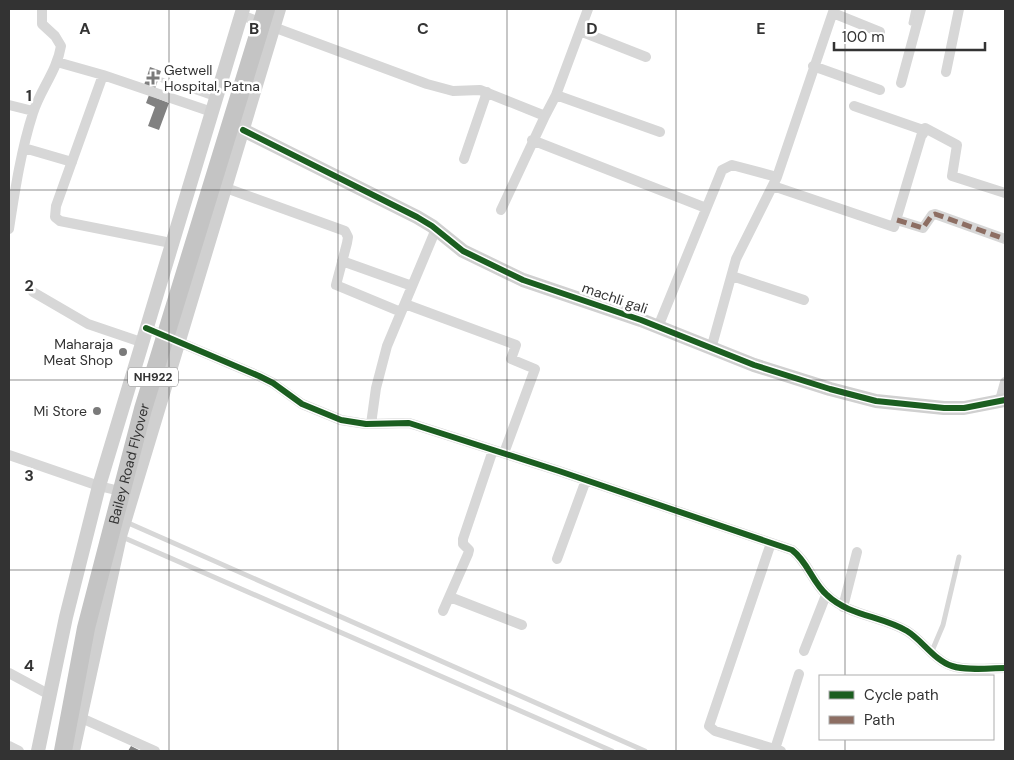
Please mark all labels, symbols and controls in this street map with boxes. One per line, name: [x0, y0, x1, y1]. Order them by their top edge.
text: A: [79, 18, 91, 39]
text: B: [249, 18, 259, 39]
text: C: [417, 18, 429, 39]
text: D: [586, 18, 598, 39]
text: E: [756, 18, 766, 39]
scale bar: [834, 20, 985, 52]
text: 100 m: [842, 27, 885, 47]
place label: Getwell Hospital, Patna: [164, 61, 260, 95]
marker: Getwell Hospital, Patna: [146, 71, 160, 85]
text: 1: [26, 85, 32, 106]
text: 2: [24, 275, 34, 296]
street label: machli gali: [580, 278, 650, 318]
place label: Maharaja Meat Shop: [43, 335, 113, 369]
marker: Maharaja Meat Shop: [117, 346, 129, 358]
road number: NH922: [128, 368, 178, 387]
street label: Bailey Road Flyover: [104, 401, 153, 526]
place label: Mi Store: [34, 402, 87, 420]
marker: Mi Store: [91, 405, 103, 417]
text: 3: [24, 465, 34, 486]
text: 4: [24, 655, 34, 676]
legend: [819, 675, 994, 740]
text: Cycle path: [864, 685, 939, 705]
text: Path: [864, 710, 895, 730]

